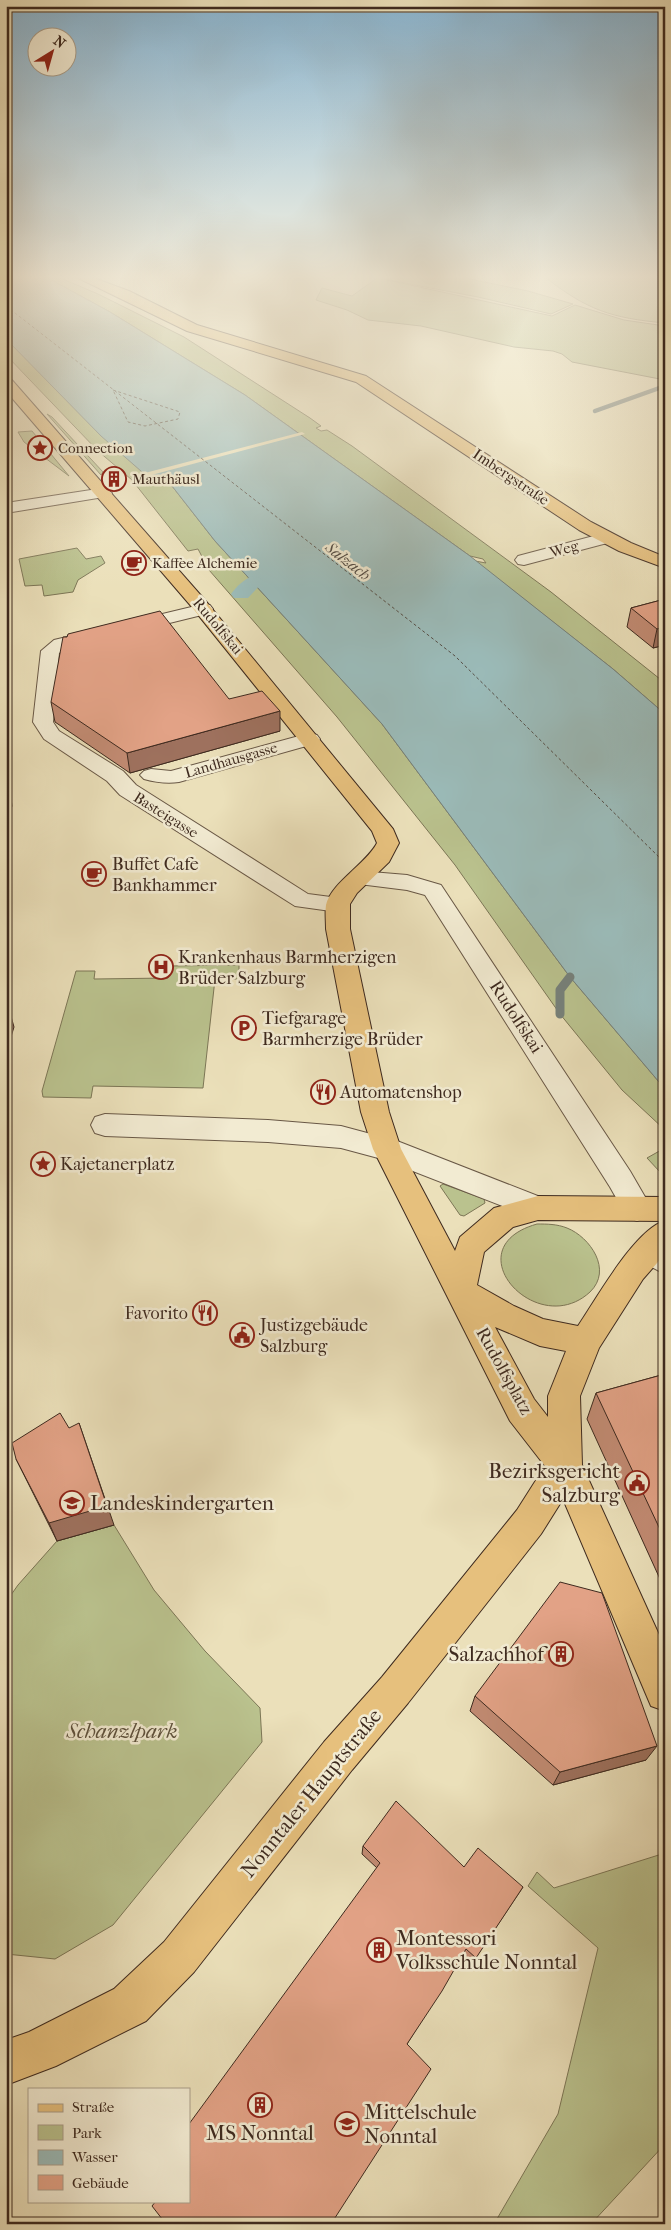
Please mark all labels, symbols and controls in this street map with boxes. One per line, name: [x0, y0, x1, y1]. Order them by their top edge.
north arrow: [28, 28, 78, 78]
text: N: [50, 32, 69, 52]
place icon: Connection: [27, 435, 53, 461]
place label: Connection: [58, 439, 133, 457]
street label: Imbergstraße: [470, 445, 553, 509]
building icon: Mauthäusl: [101, 466, 127, 492]
place label: Mauthäusl: [132, 470, 200, 488]
street label: Weg: [547, 536, 581, 562]
water label: Salzach: [321, 537, 374, 584]
cafe icon: Kaffee Alchemie: [121, 550, 147, 576]
place label: Kaffee Alchemie: [152, 554, 258, 572]
street label: Rudolfskai: [189, 594, 247, 658]
street label: Landhausgasse: [183, 738, 280, 782]
street label: Basteigasse: [130, 788, 202, 842]
place label: Buffet Cafe Bankhammer: [112, 854, 217, 896]
cafe icon: Buffet Cafe Bankhammer: [81, 861, 107, 887]
place label: Krankenhaus Barmherzigen Brüder Salzburg: [178, 947, 397, 989]
hospital icon: Krankenhaus Barmherzigen Brüder Salzburg: [148, 954, 174, 980]
street label: Rudolfskai: [485, 977, 548, 1058]
place label: Tiefgarage Barmherzige Brüder: [262, 1008, 423, 1050]
parking icon: Tiefgarage Barmherzige Brüder: [231, 1015, 257, 1041]
restaurant icon: Automatenshop: [310, 1079, 336, 1105]
place label: Automatenshop: [339, 1082, 462, 1103]
place icon: Kajetanerplatz: [30, 1151, 56, 1177]
place label: Kajetanerplatz: [60, 1154, 175, 1175]
restaurant icon: Favorito: [192, 1300, 218, 1326]
place label: Favorito: [124, 1303, 188, 1324]
place label: Justizgebäude Salzburg: [258, 1315, 368, 1357]
public building icon: Justizgebäude Salzburg: [229, 1322, 255, 1348]
street label: Rudolfsplatz: [471, 1324, 537, 1418]
place label: Bezirksgericht Salzburg: [488, 1459, 621, 1507]
public building icon: Bezirksgericht Salzburg: [624, 1470, 650, 1496]
school or university icon: Landeskindergarten: [59, 1490, 85, 1516]
place label: Landeskindergarten: [90, 1491, 274, 1515]
building icon: Salzachhof: [548, 1641, 574, 1667]
place label: Salzachhof: [449, 1642, 548, 1666]
street label: Nonntaler Hauptstraße: [236, 1704, 386, 1882]
park label: Schanzlpark: [66, 1719, 177, 1743]
place label: Montessori Volksschule Nonntal: [395, 1926, 578, 1974]
building icon: Montessori Volksschule Nonntal: [366, 1937, 392, 1963]
legend: [28, 2088, 190, 2202]
building icon: MS Nonntal: [247, 2092, 273, 2118]
text: Straße: [72, 2098, 115, 2116]
place label: Mittelschule Nonntal: [364, 2100, 477, 2148]
school or university icon: Mittelschule Nonntal: [334, 2111, 360, 2137]
place label: MS Nonntal: [206, 2121, 314, 2145]
text: Park: [72, 2124, 102, 2142]
text: Wasser: [71, 2148, 118, 2166]
text: Gebäude: [72, 2174, 129, 2192]

